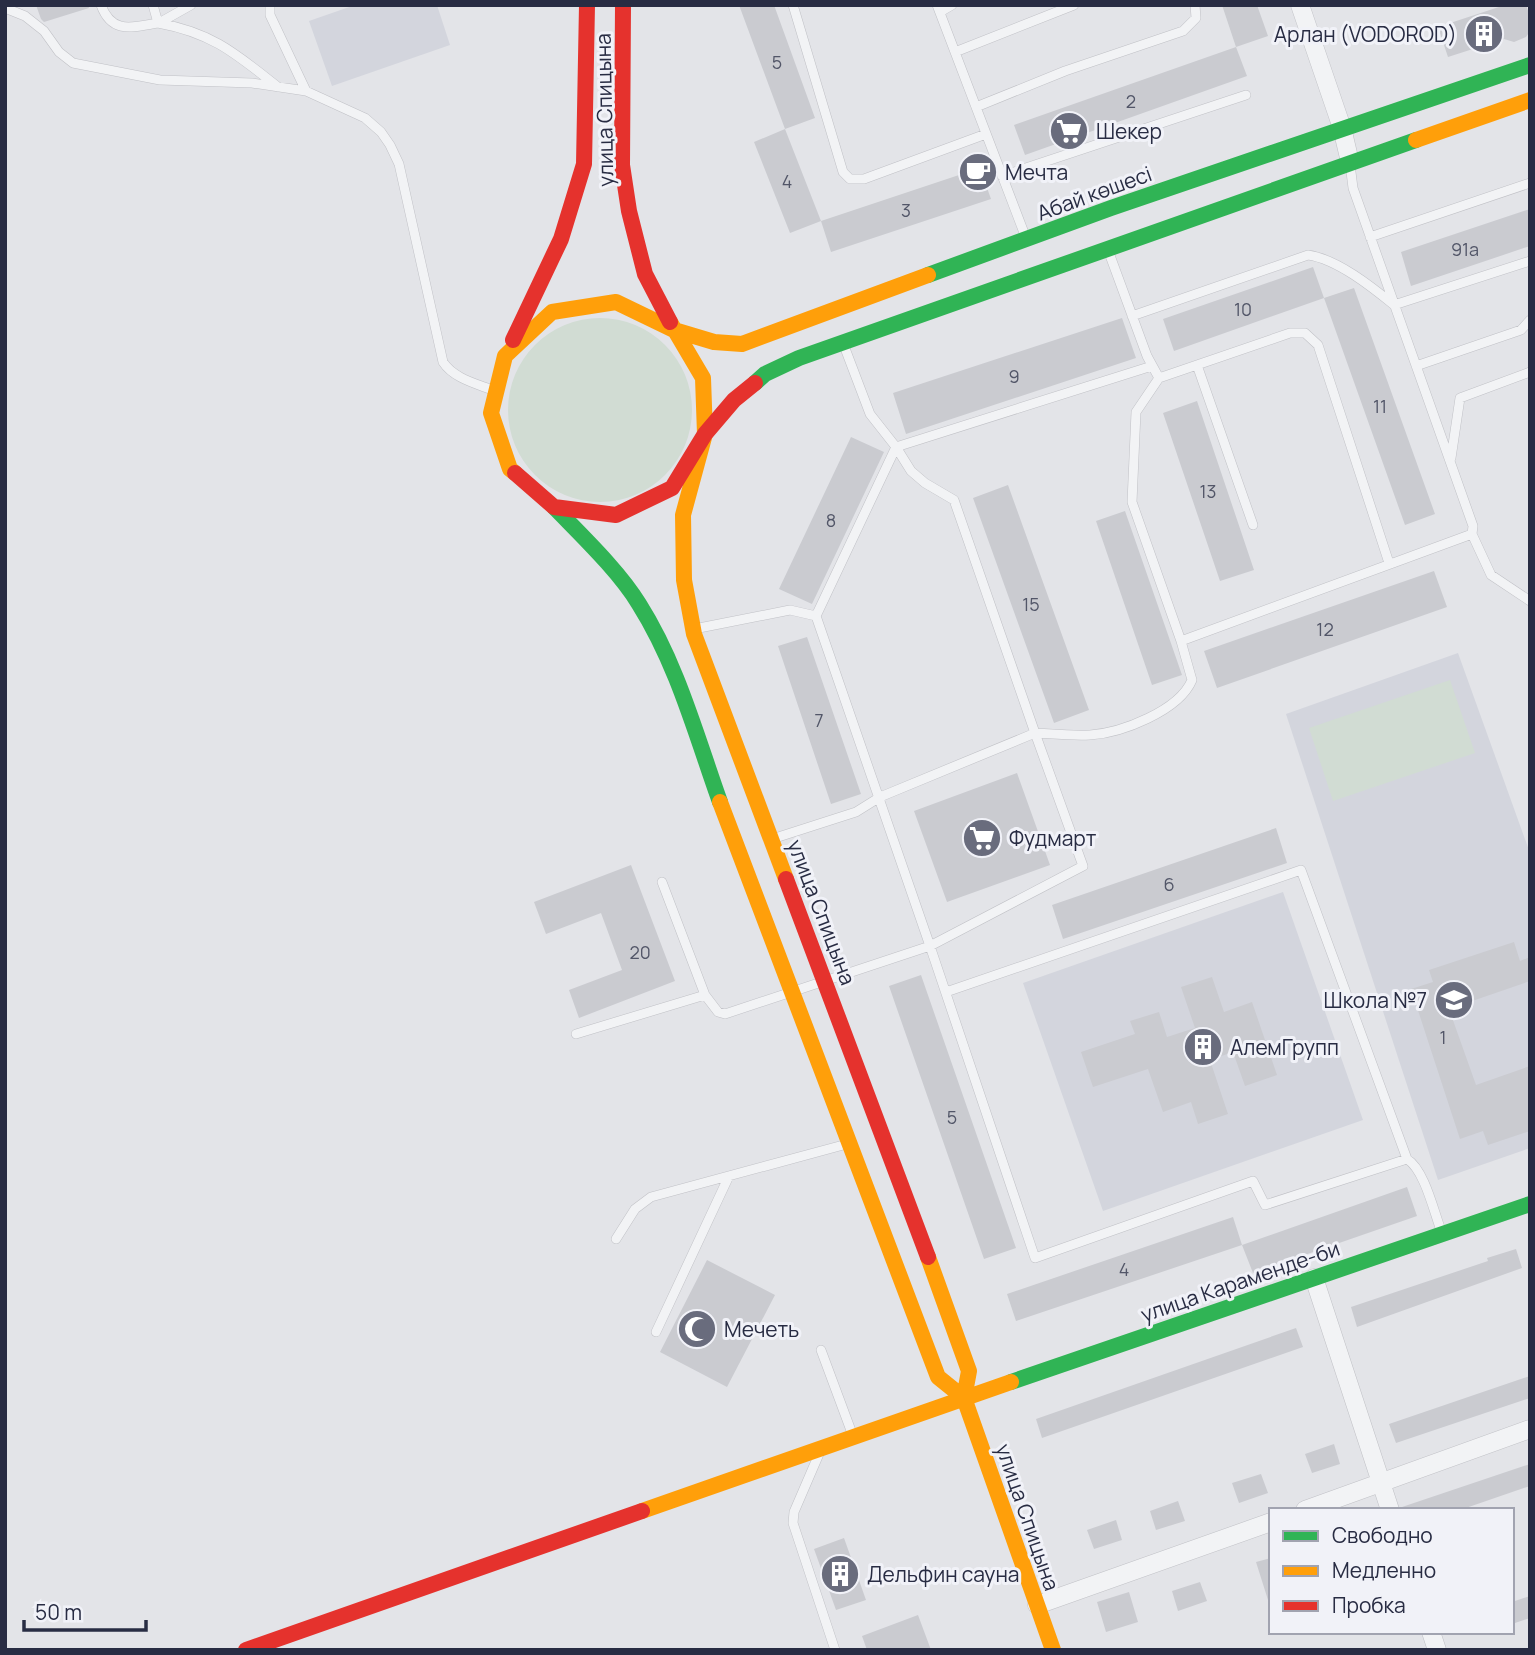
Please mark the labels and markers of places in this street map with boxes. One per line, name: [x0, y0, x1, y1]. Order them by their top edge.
building icon: Арлан (VODOROD): [1463, 13, 1505, 55]
place label: Арлан (VODOROD): [1274, 20, 1457, 48]
supermarket icon: Шекер: [1048, 110, 1090, 152]
place label: Шекер: [1096, 117, 1162, 145]
cafe icon: Мечта: [957, 151, 999, 193]
place label: Мечта: [1005, 158, 1068, 186]
supermarket icon: Фудмарт: [961, 817, 1003, 859]
place label: Фудмарт: [1009, 824, 1097, 852]
school or university icon: Школа №7: [1433, 979, 1475, 1021]
place label: Школа №7: [1324, 986, 1427, 1014]
building icon: АлемГрупп: [1182, 1026, 1224, 1068]
place label: АлемГрупп: [1230, 1033, 1339, 1061]
mosque icon: Мечеть: [676, 1308, 718, 1350]
place label: Мечеть: [724, 1315, 799, 1343]
building icon: Дельфин сауна: [819, 1553, 861, 1595]
place label: Дельфин сауна: [867, 1560, 1020, 1588]

